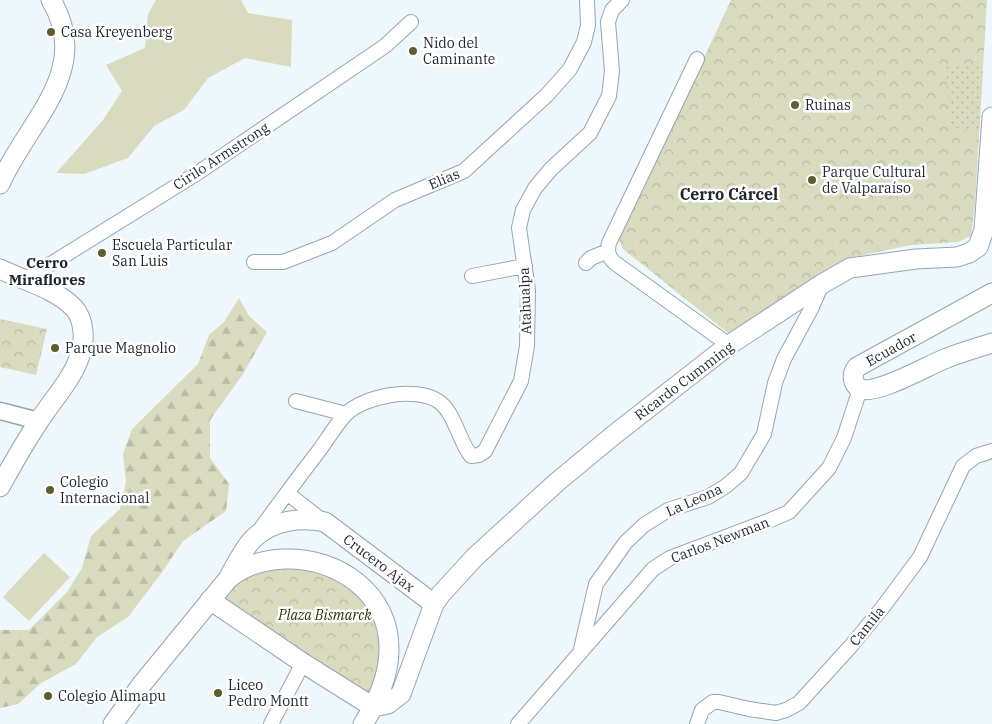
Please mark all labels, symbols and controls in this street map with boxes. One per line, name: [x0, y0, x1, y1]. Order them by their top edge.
place label: Casa Kreyenberg: [61, 23, 173, 41]
marker: Casa Kreyenberg: [45, 26, 57, 38]
place label: Nido del Caminante: [423, 34, 495, 68]
marker: Nido del Caminante: [407, 45, 419, 57]
place label: Ruinas: [805, 96, 851, 114]
marker: Ruinas: [789, 99, 801, 111]
street label: Cirilo Armstrong: [170, 118, 273, 194]
place label: Parque Cultural de Valparaíso: [822, 163, 926, 197]
street label: Elias: [426, 164, 462, 194]
marker: Parque Cultural de Valparaíso: [806, 174, 818, 186]
district label: Cerro Cárcel: [680, 184, 778, 204]
place label: Escuela Particular San Luis: [112, 236, 233, 270]
marker: Escuela Particular San Luis: [96, 247, 108, 259]
district label: Cerro Miraflores: [9, 253, 85, 289]
street label: Atahualpa: [515, 267, 535, 335]
street label: Ecuador: [863, 327, 920, 370]
street label: Ricardo Cumming: [631, 338, 738, 424]
place label: Parque Magnolio: [65, 339, 176, 357]
marker: Parque Magnolio: [49, 342, 61, 354]
place label: Colegio Internacional: [60, 473, 149, 507]
street label: La Leona: [663, 480, 725, 520]
marker: Colegio Internacional: [44, 484, 56, 496]
street label: Carlos Newman: [668, 513, 772, 567]
street label: Crucero Ajax: [340, 530, 419, 596]
street label: Camila: [845, 602, 889, 650]
park label: Plaza Bismarck: [277, 606, 372, 624]
place label: Liceo Pedro Montt: [228, 676, 309, 710]
place label: Colegio Alimapu: [58, 687, 166, 705]
marker: Liceo Pedro Montt: [212, 687, 224, 699]
marker: Colegio Alimapu: [42, 690, 54, 702]

